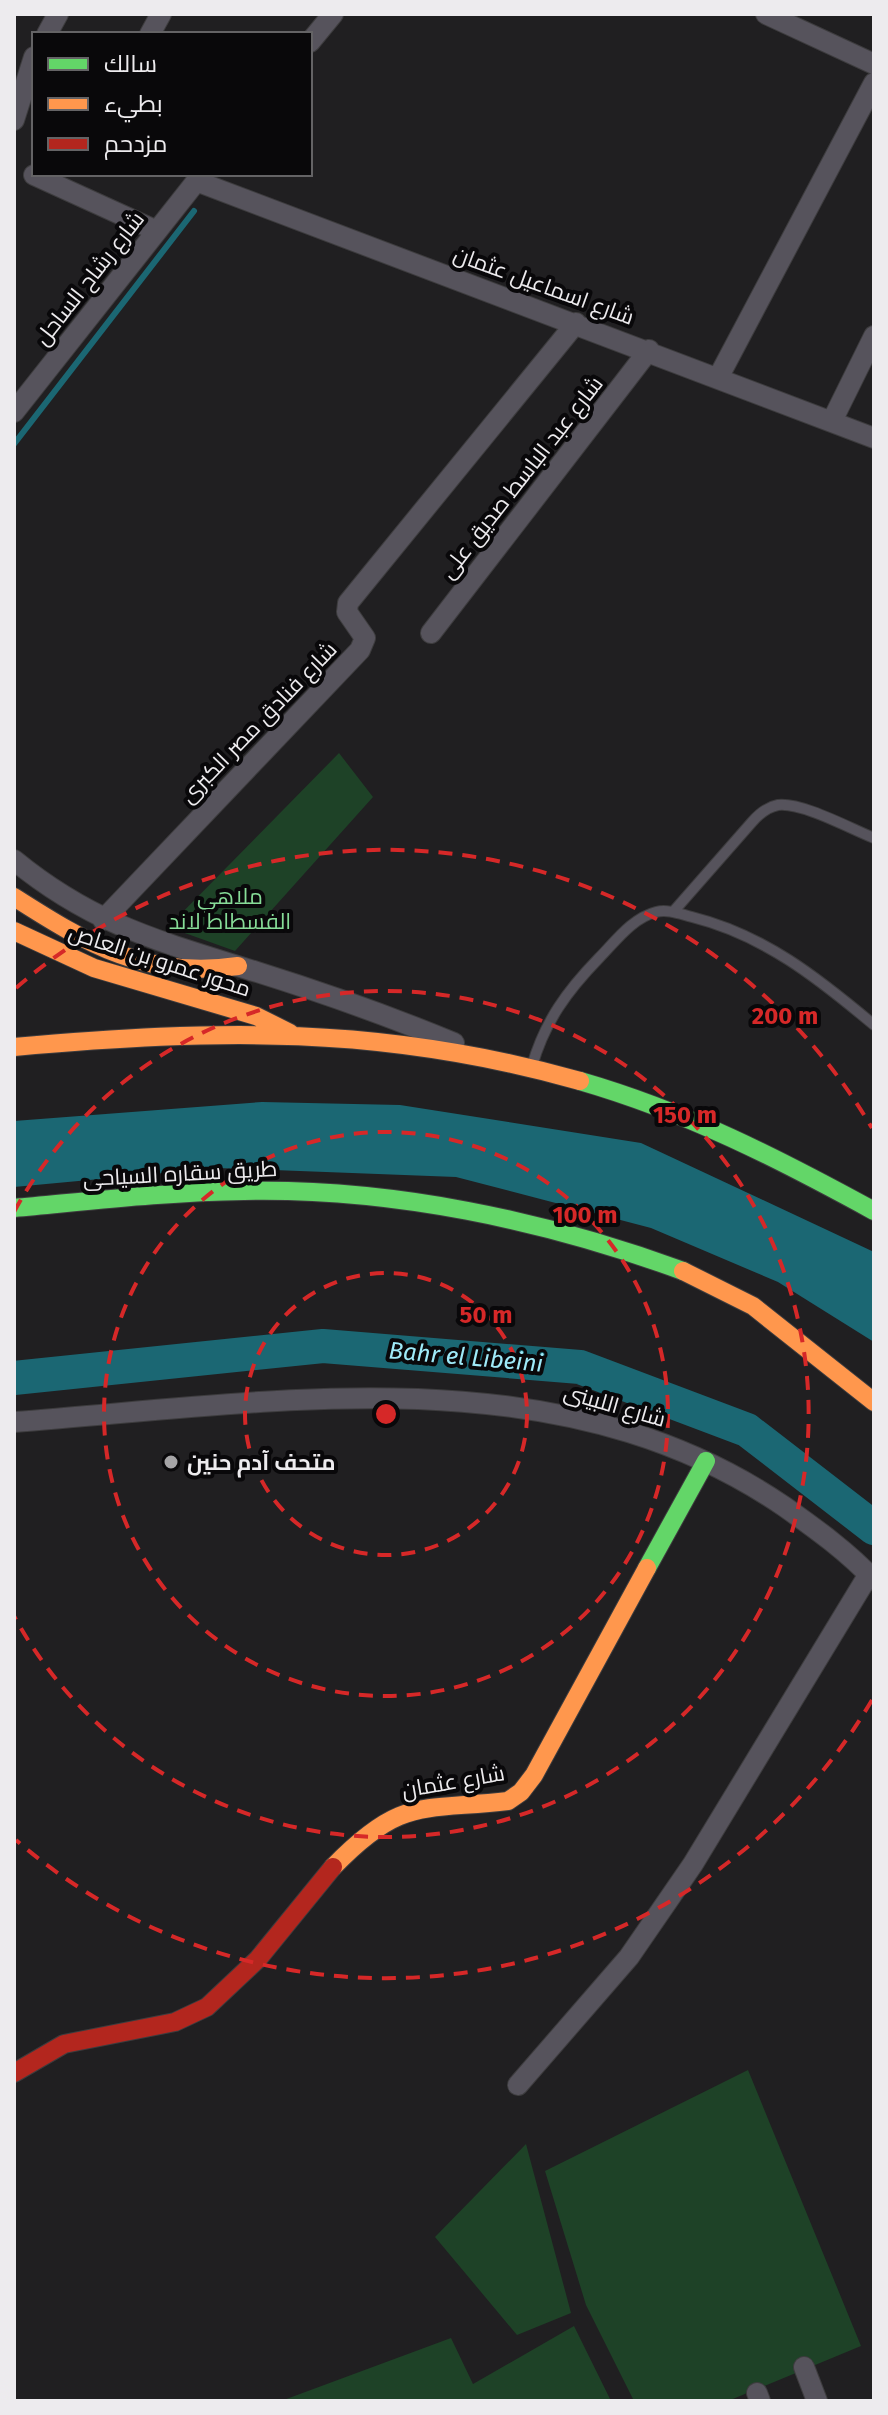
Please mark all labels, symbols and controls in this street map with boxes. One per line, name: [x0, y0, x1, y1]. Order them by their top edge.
legend: [32, 32, 312, 176]
text: سالك: [104, 50, 157, 78]
text: بطيء: [104, 90, 163, 123]
text: مزدحم: [104, 130, 167, 160]
street label: شارع رشاح الساحل: [29, 206, 151, 351]
street label: شارع اسماعيل عثمان: [450, 240, 638, 332]
street label: شارع عبد الباسط صديق على: [434, 371, 610, 585]
street label: شارع فنادق مصر الكبرى: [174, 636, 343, 809]
park label: ملاهي الفسطاط لاند: [169, 883, 291, 935]
street label: محور عمرو بن العاص: [65, 918, 254, 1003]
text: 200 m: [752, 1002, 818, 1030]
text: 150 m: [653, 1101, 717, 1129]
street label: طريق سقاره السياحى: [82, 1155, 278, 1192]
text: 100 m: [552, 1201, 618, 1229]
text: 50 m: [460, 1301, 512, 1329]
water label: Bahr el Libeini: [388, 1336, 545, 1378]
street label: شارع اللبينى: [561, 1378, 669, 1434]
centre of rings: [372, 1400, 400, 1428]
place label: متحف آدم حنين: [187, 1449, 335, 1478]
marker: متحف آدم حنين: [162, 1453, 180, 1471]
street label: شارع عثمان: [400, 1759, 507, 1805]

